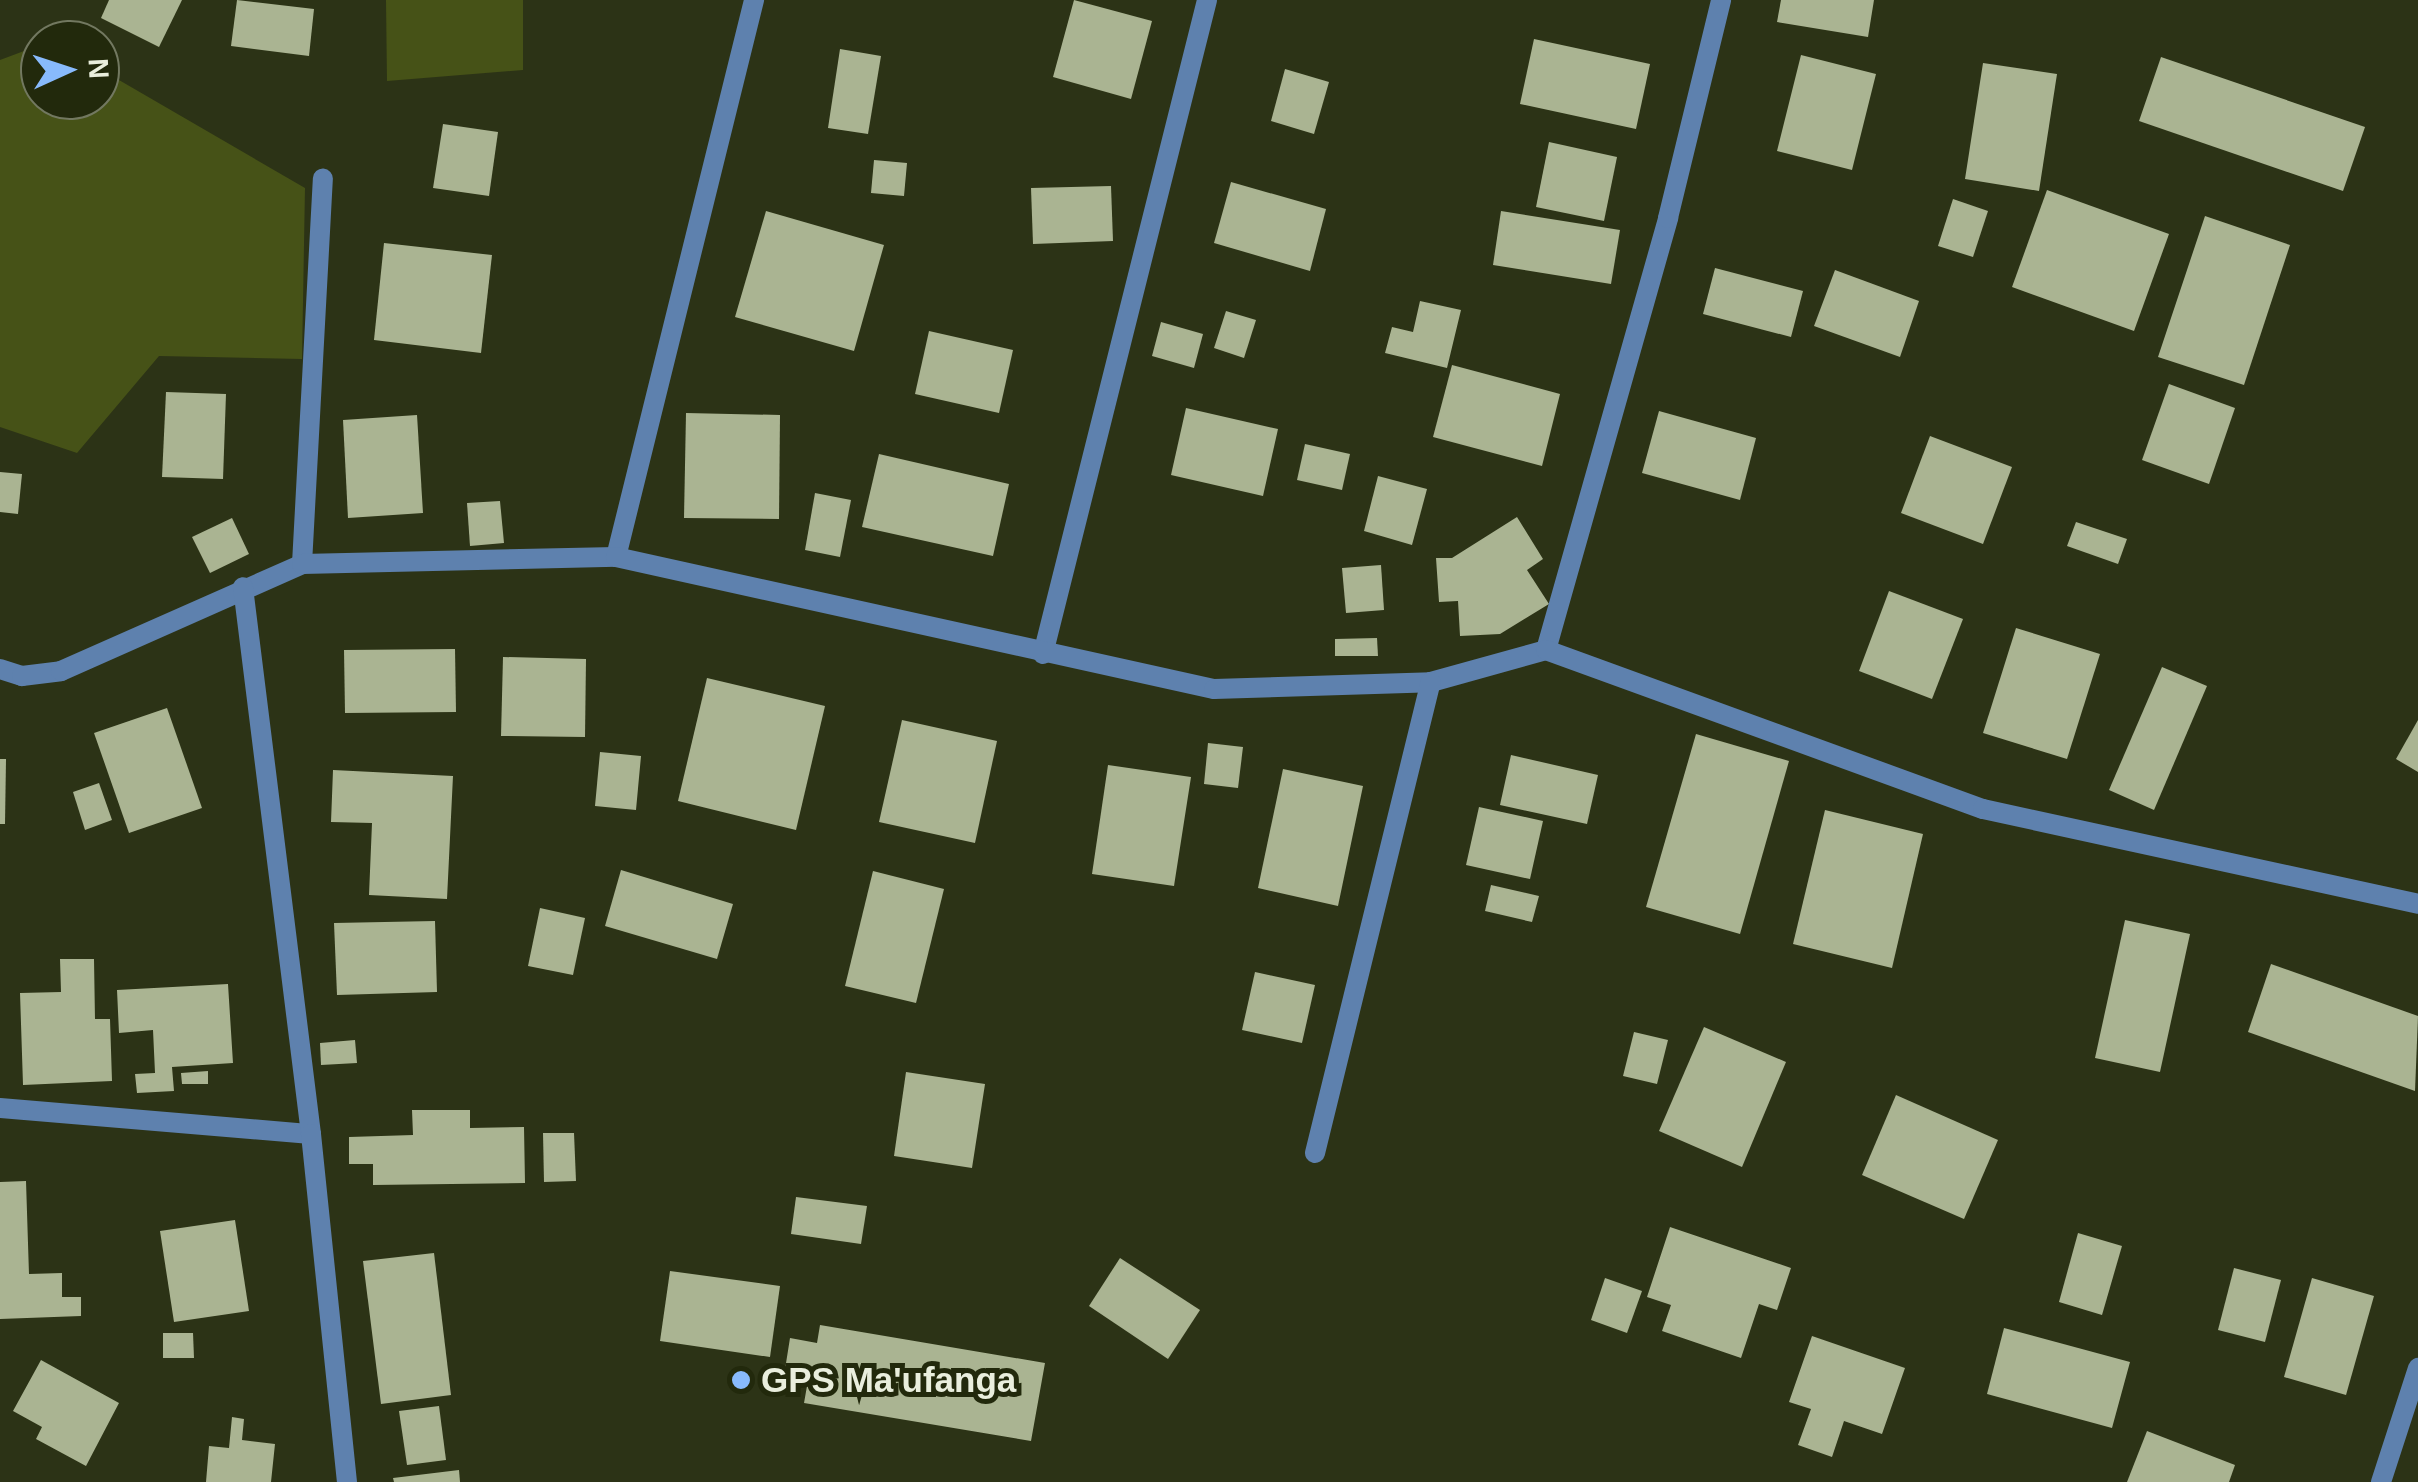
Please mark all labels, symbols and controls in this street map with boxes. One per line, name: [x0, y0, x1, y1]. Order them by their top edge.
north arrow: [20, 20, 120, 120]
text: N: [82, 58, 114, 79]
place label: GPS Ma'ufanga: [761, 1359, 1016, 1401]
marker: GPS Ma'ufanga: [730, 1369, 752, 1391]

